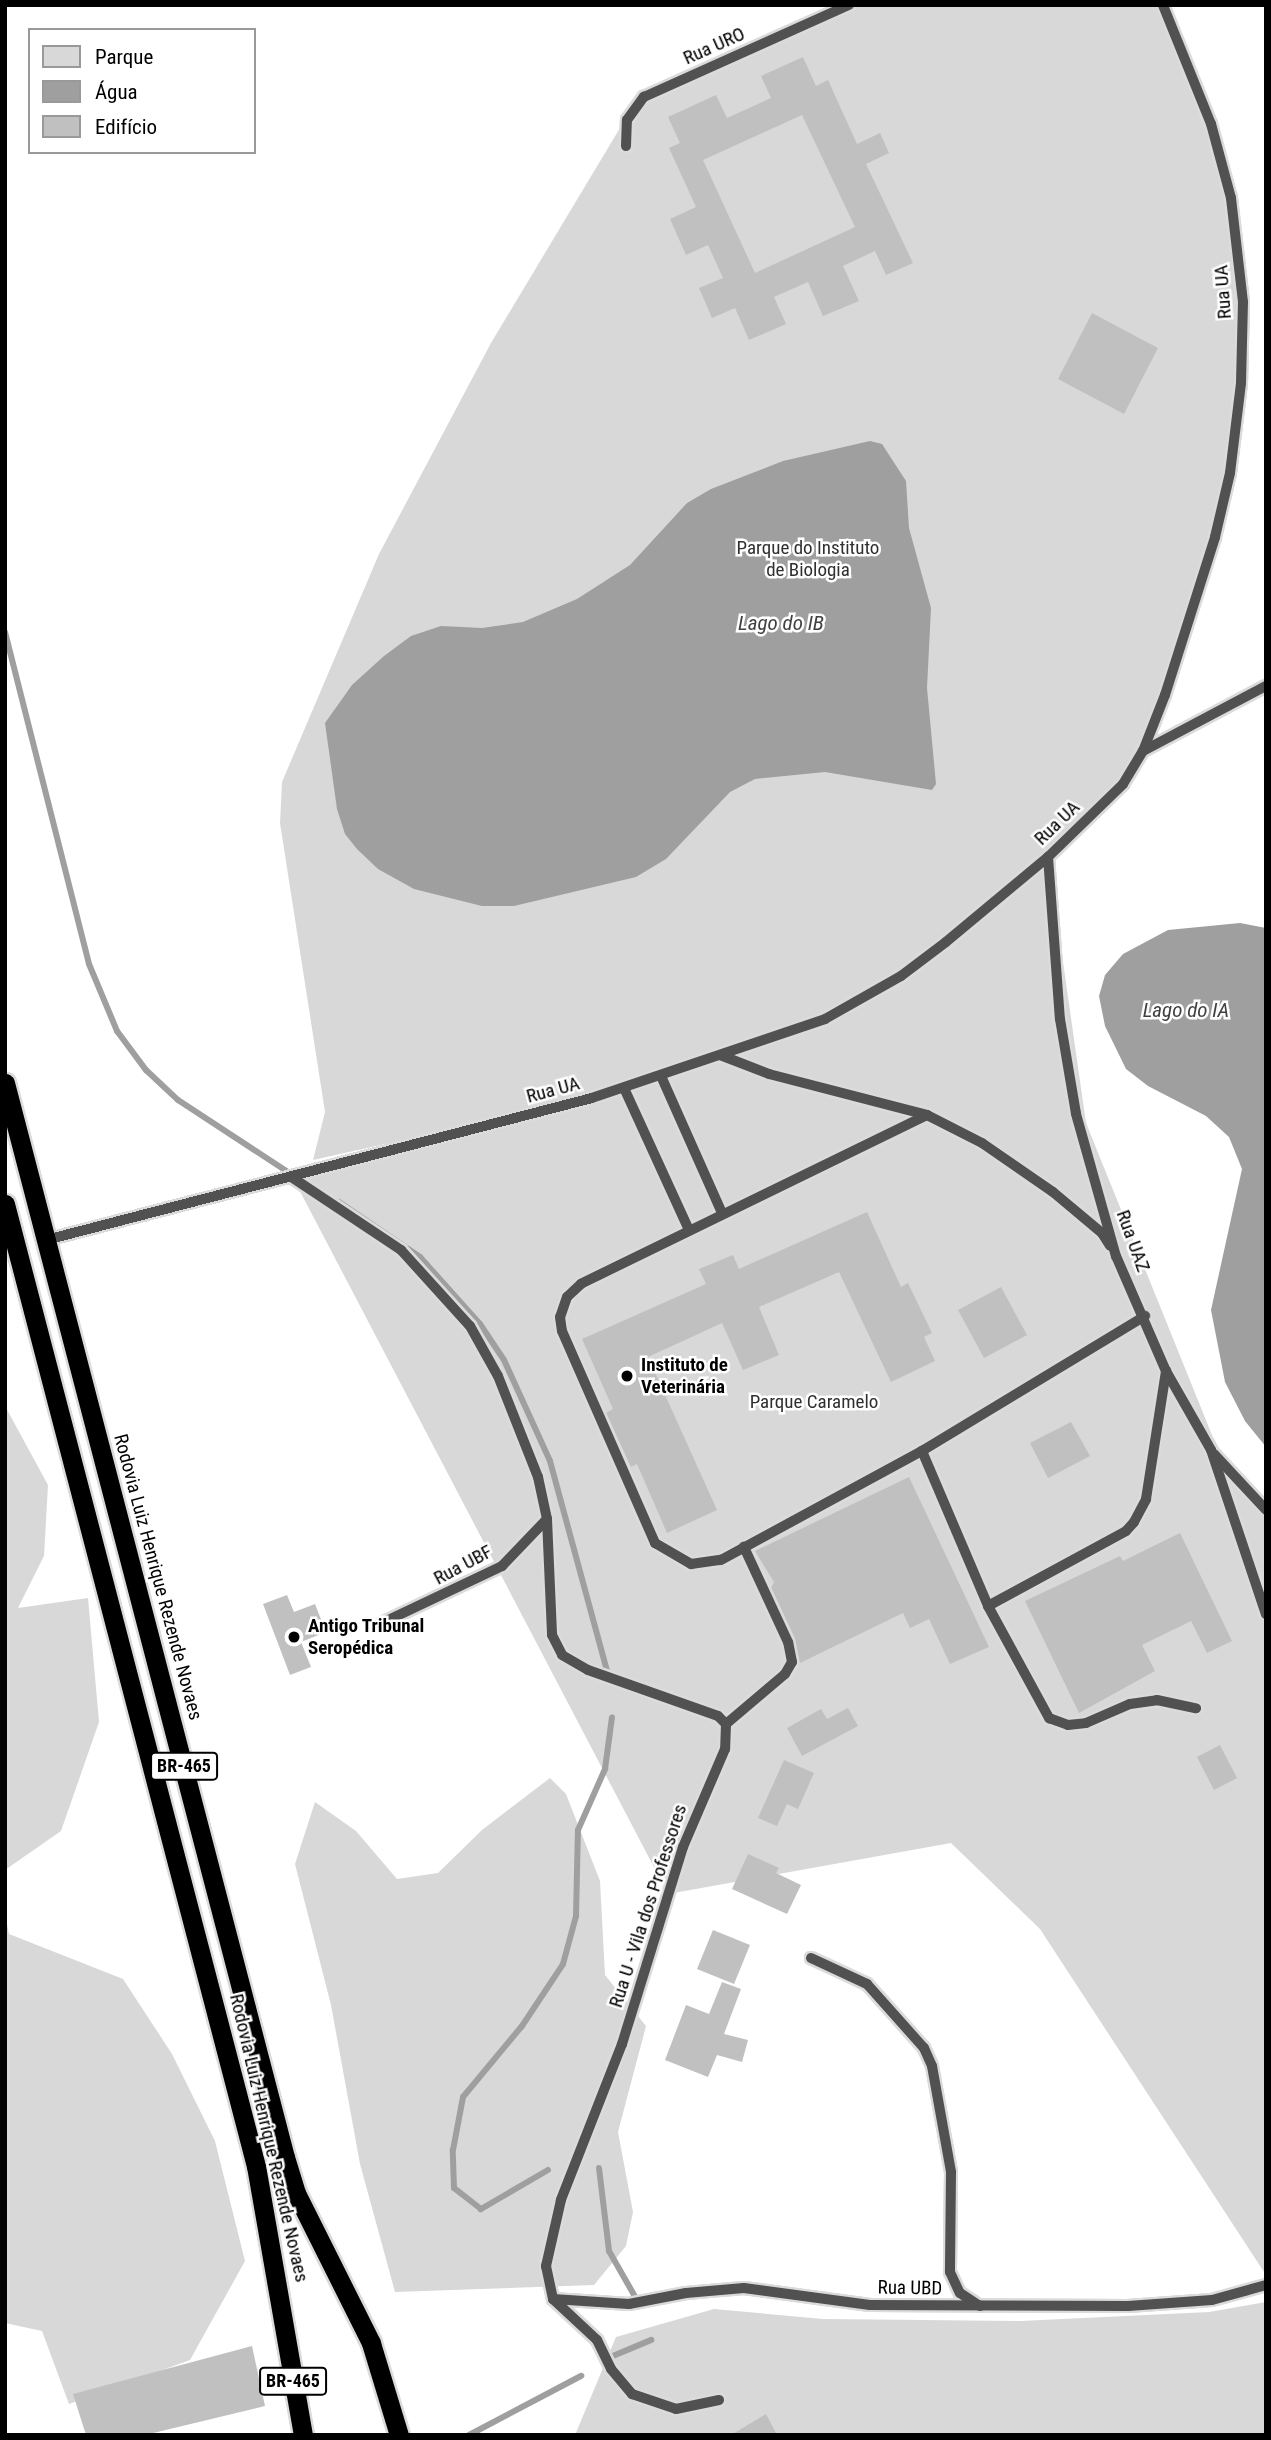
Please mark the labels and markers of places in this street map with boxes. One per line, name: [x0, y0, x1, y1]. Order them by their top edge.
place label: Instituto de Veterinária: [641, 1354, 728, 1398]
marker: Instituto de Veterinária: [619, 1368, 635, 1384]
place label: Antigo Tribunal Seropédica: [308, 1615, 425, 1659]
marker: Antigo Tribunal Seropédica: [286, 1629, 302, 1645]

